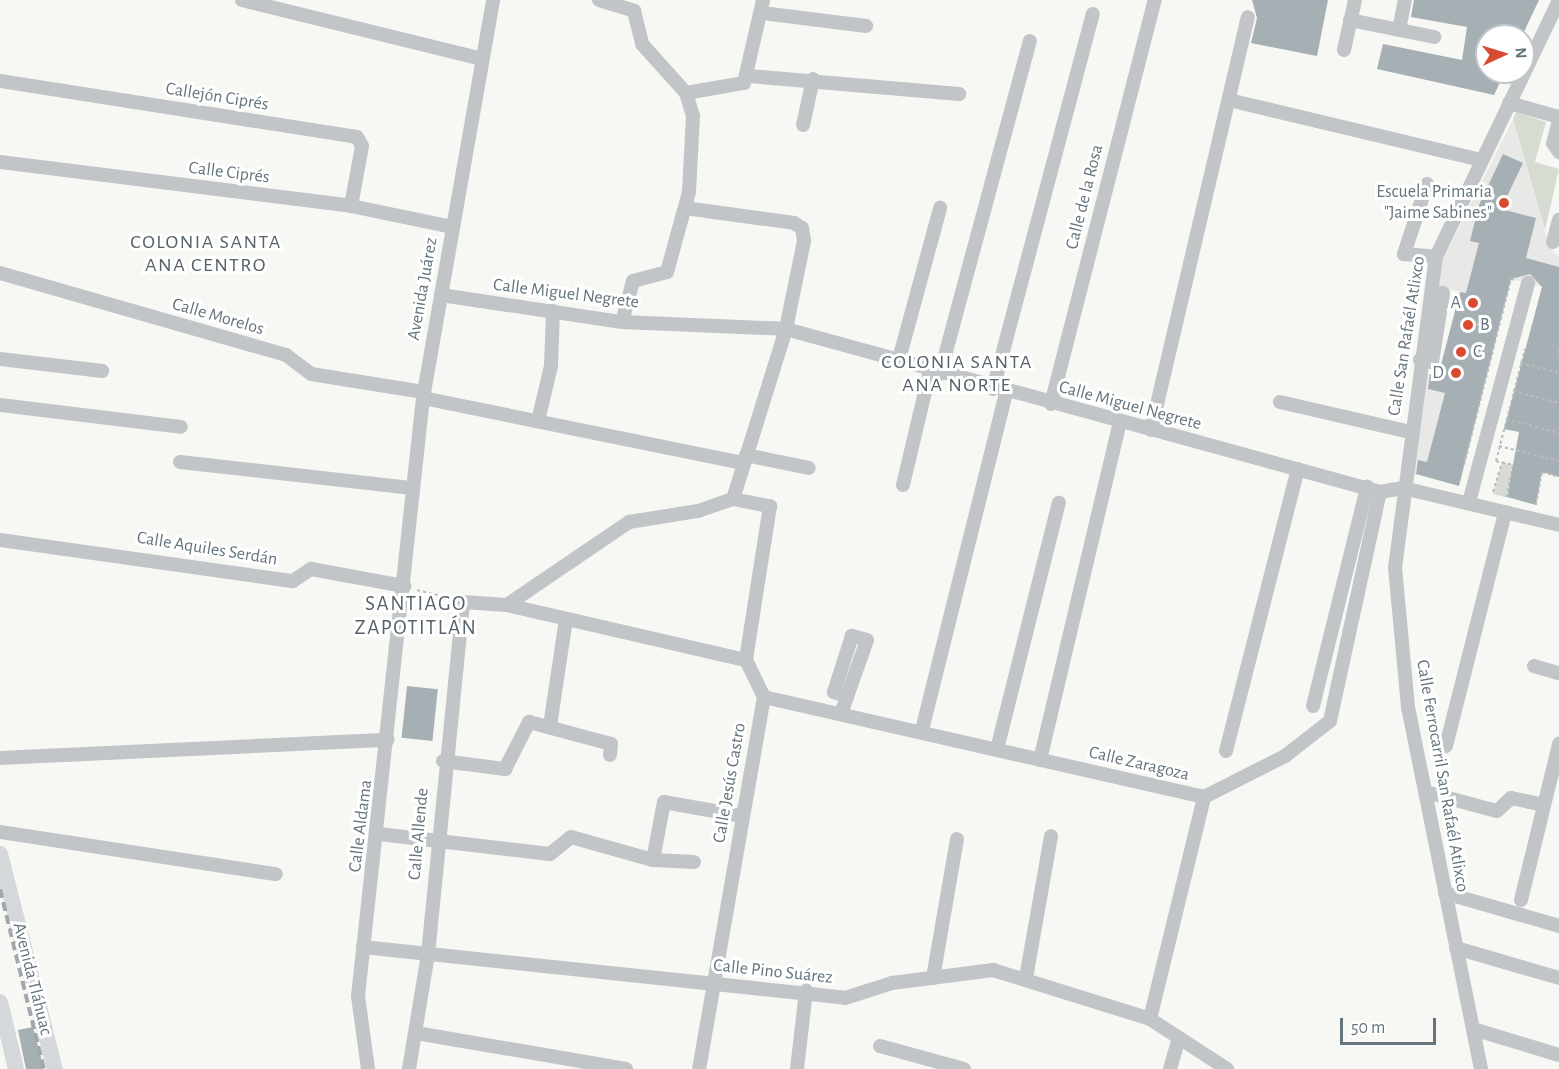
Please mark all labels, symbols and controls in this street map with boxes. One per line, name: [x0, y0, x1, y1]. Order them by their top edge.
north arrow: [1475, 24, 1535, 84]
text: N: [1513, 47, 1529, 59]
street label: Callejón Ciprés: [164, 78, 270, 116]
street label: Calle de la Rosa: [1062, 142, 1108, 252]
street label: Calle Ciprés: [187, 157, 271, 189]
place label: Escuela Primaria "Jaime Sabines": [1376, 182, 1492, 224]
marker: Escuela Primaria "Jaime Sabines": [1497, 196, 1511, 210]
district label: COLONIA SANTA ANA CENTRO: [130, 230, 282, 277]
street label: Avenida Juárez: [403, 236, 443, 342]
street label: Calle San Rafaél Atlixco: [1384, 255, 1430, 417]
street label: Calle Miguel Negrete: [492, 274, 640, 314]
place label: A: [1451, 292, 1461, 314]
street label: Calle Morelos: [170, 294, 266, 340]
marker: A: [1466, 296, 1480, 310]
place label: B: [1480, 314, 1490, 336]
marker: B: [1461, 318, 1475, 332]
place label: C: [1473, 341, 1482, 363]
marker: C: [1454, 345, 1468, 359]
district label: COLONIA SANTA ANA NORTE: [881, 350, 1033, 397]
place label: D: [1432, 362, 1444, 384]
marker: D: [1449, 366, 1463, 380]
street label: Calle Miguel Negrete: [1056, 377, 1204, 435]
street label: Calle Aquiles Serdán: [135, 527, 279, 571]
district label: SANTIAGO ZAPOTITLÁN: [355, 591, 477, 641]
street label: Calle Ferrocarril San Rafaél Atlixco: [1411, 658, 1473, 894]
street label: Calle Jesús Castro: [709, 721, 751, 845]
street label: Calle Zaragoza: [1087, 742, 1191, 786]
street label: Calle Aldama: [345, 779, 377, 873]
street label: Calle Allende: [404, 787, 434, 881]
street label: Avenida Tláhuac: [8, 921, 56, 1037]
street label: Calle Pino Suárez: [712, 955, 834, 989]
scale bar: [1343, 1006, 1439, 1044]
text: 50 m: [1351, 1019, 1385, 1037]

